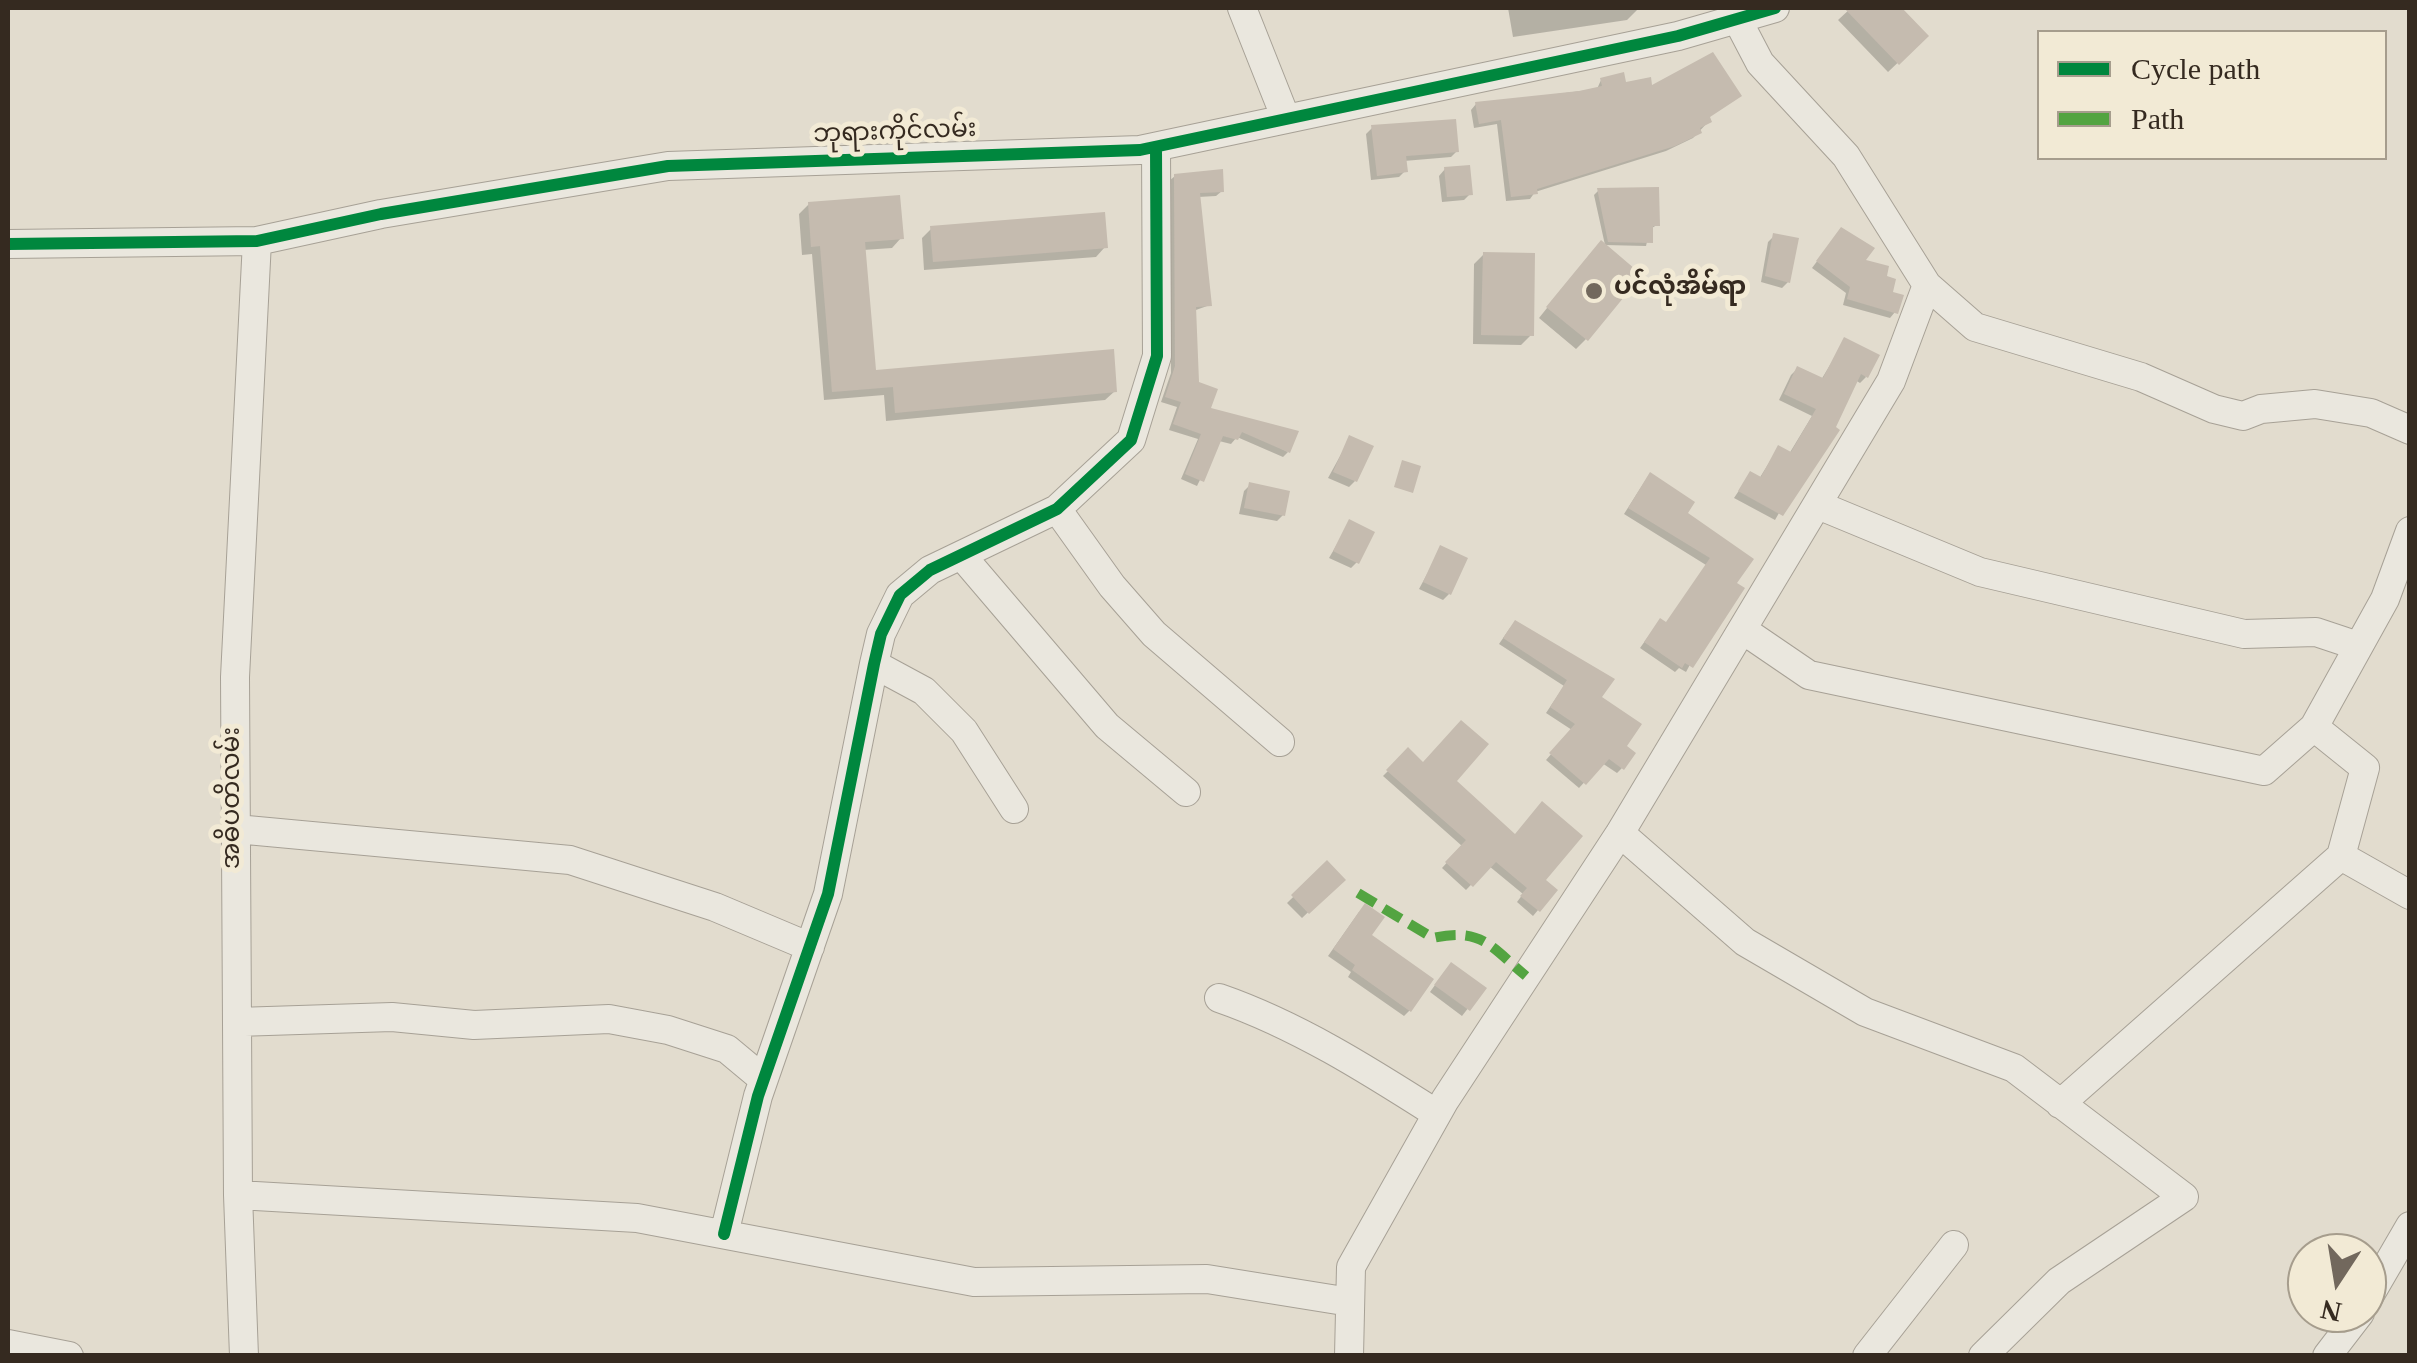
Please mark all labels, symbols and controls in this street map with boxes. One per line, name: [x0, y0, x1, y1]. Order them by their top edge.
legend: [2037, 30, 2387, 160]
text: Cycle path: [2131, 52, 2260, 85]
text: Path: [2131, 102, 2184, 135]
street label: ဘုရားကိုင်လမ်း: [813, 118, 977, 154]
place label: ပင်လုံအိမ်ရာ: [1614, 276, 1746, 306]
marker: ပင်လုံအိမ်ရာ: [1583, 280, 1605, 302]
street label: အဓိပတိလမ်း: [221, 727, 251, 869]
north arrow: [2287, 1233, 2387, 1333]
text: N: [2318, 1294, 2344, 1328]

